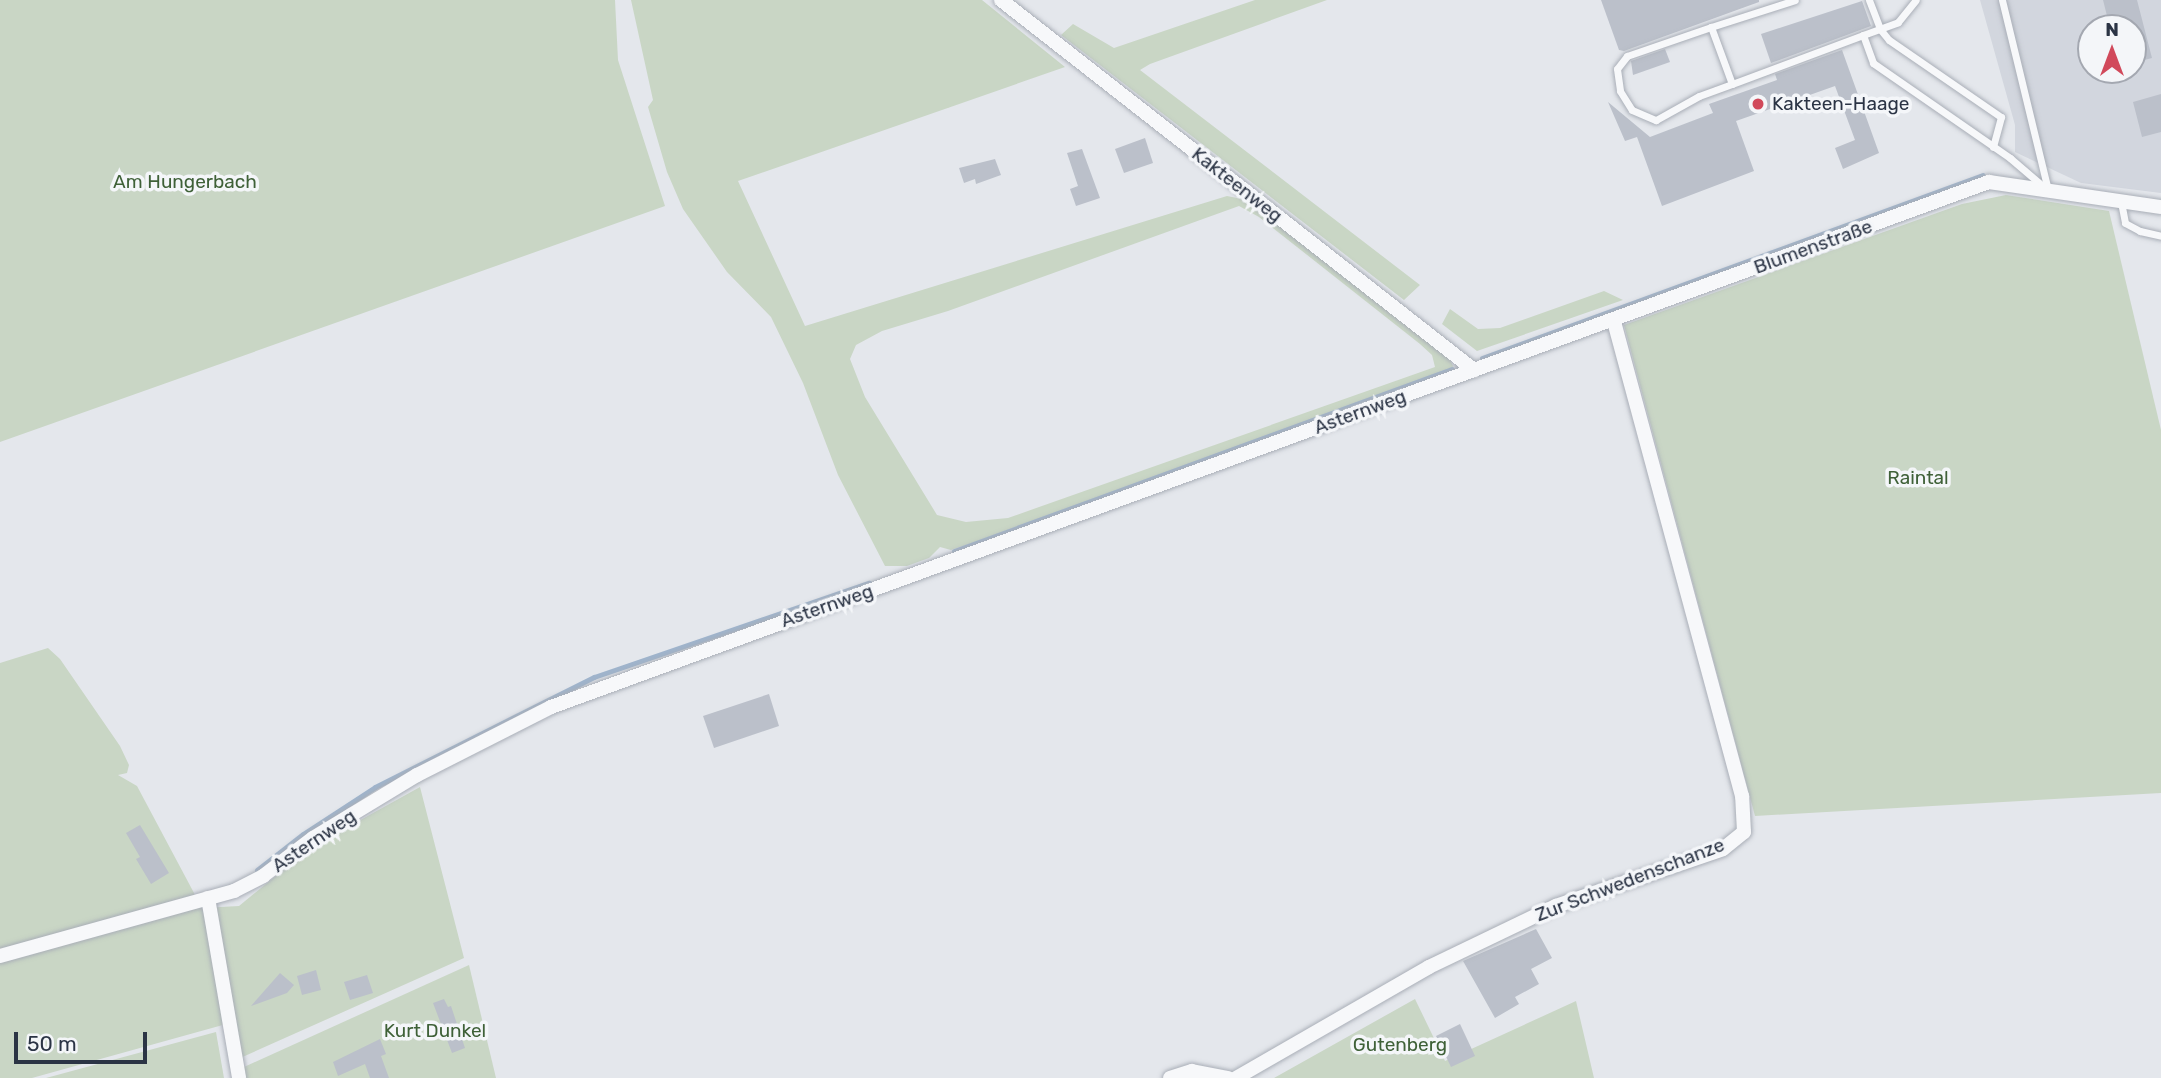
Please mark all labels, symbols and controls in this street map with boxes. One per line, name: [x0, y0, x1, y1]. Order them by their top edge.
north arrow: [2077, 14, 2147, 84]
text: N: [2105, 18, 2119, 41]
place label: Kakteen-Haage: [1772, 93, 1909, 115]
marker: Kakteen-Haage: [1750, 96, 1766, 112]
street label: Kakteenweg: [1187, 143, 1287, 227]
park label: Am Hungerbach: [113, 171, 257, 193]
street label: Blumenstraße: [1751, 215, 1875, 279]
street label: Asternweg: [1311, 385, 1409, 439]
park label: Raintal: [1887, 467, 1949, 489]
street label: Asternweg: [778, 580, 876, 632]
street label: Asternweg: [268, 805, 360, 877]
street label: Zur Schwedenschanze: [1532, 833, 1728, 927]
scale bar: [18, 1018, 150, 1062]
park label: Kurt Dunkel: [384, 1020, 486, 1042]
text: 50 m: [27, 1031, 77, 1056]
park label: Gutenberg: [1353, 1034, 1447, 1056]

